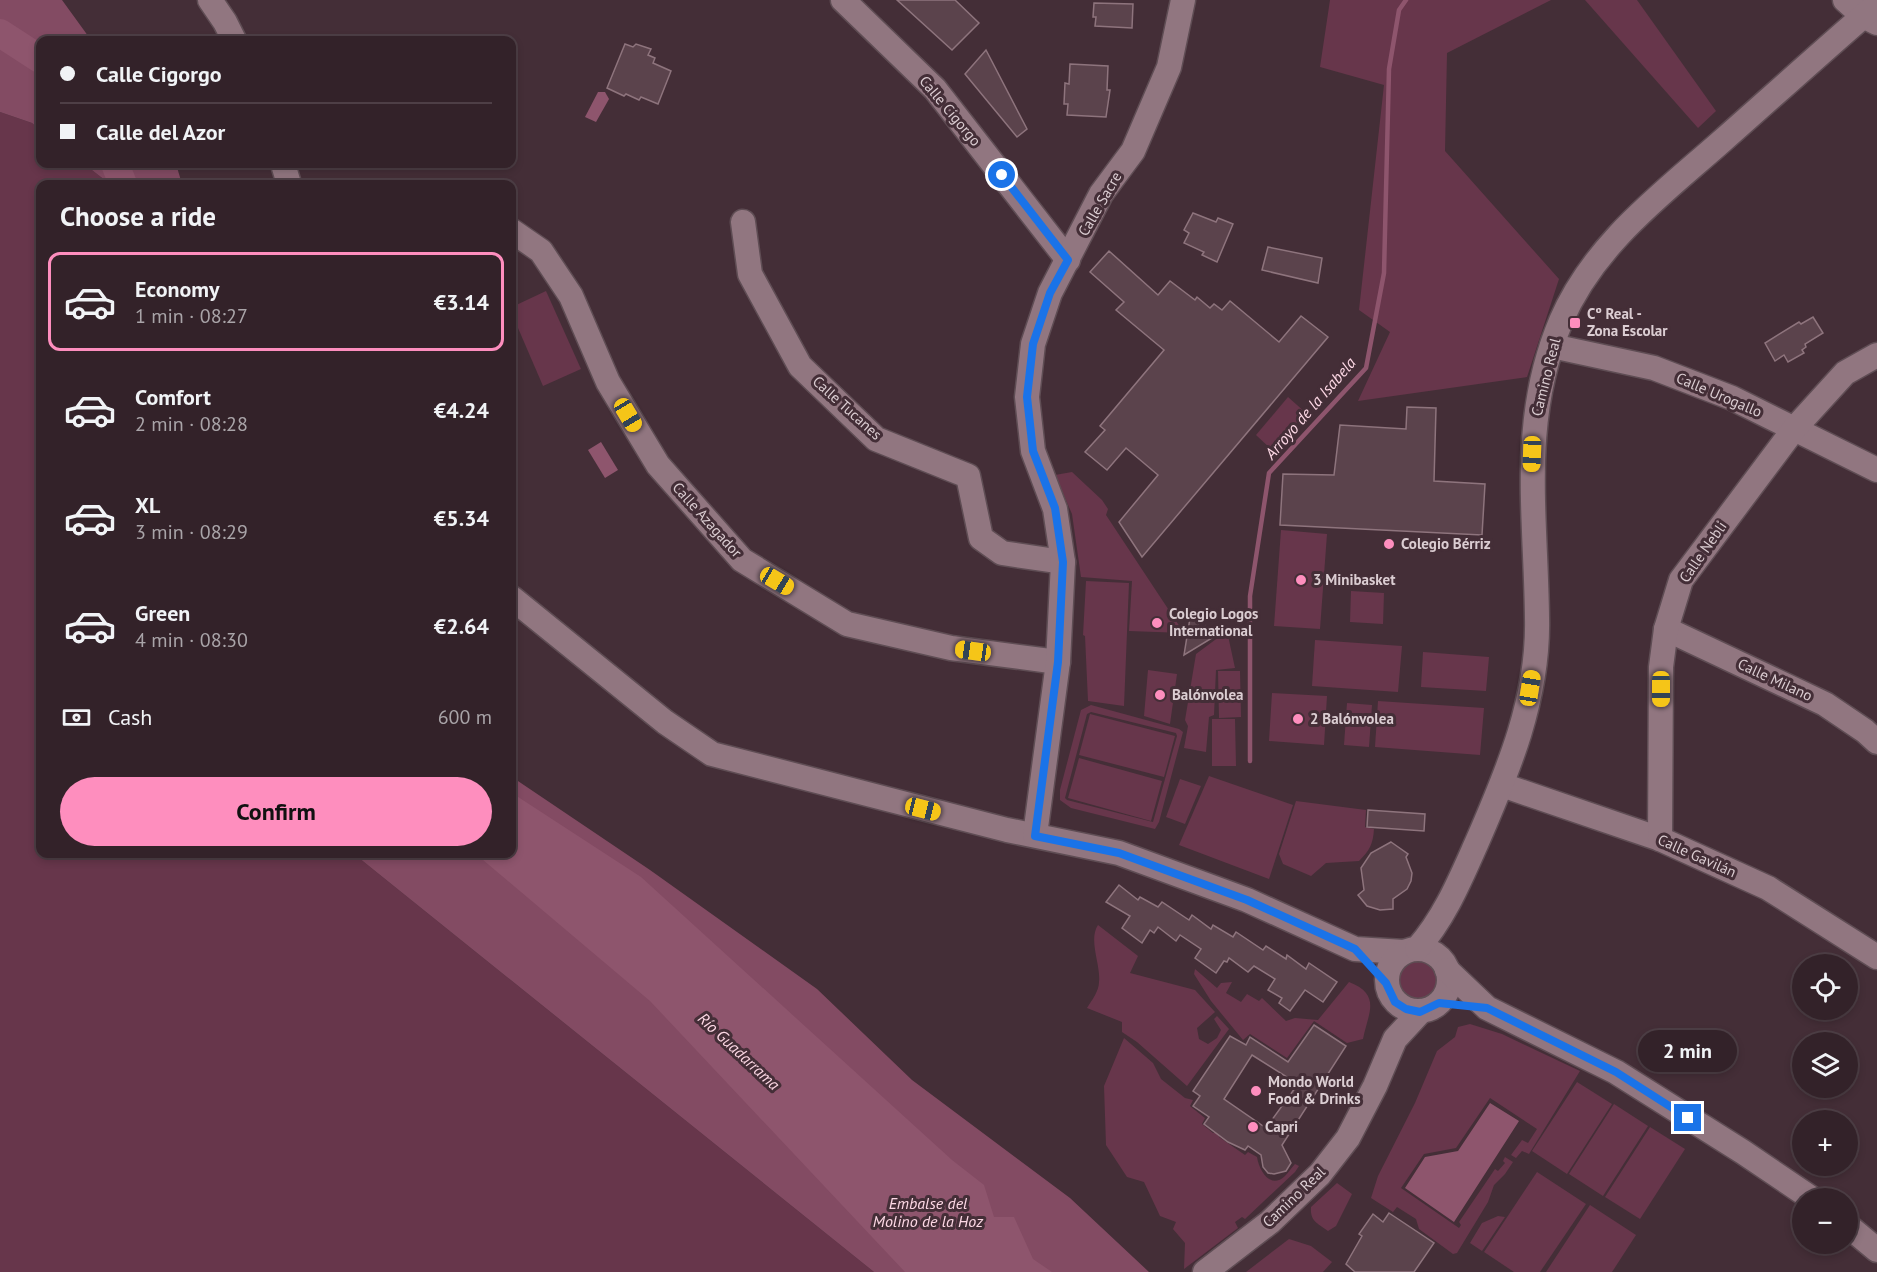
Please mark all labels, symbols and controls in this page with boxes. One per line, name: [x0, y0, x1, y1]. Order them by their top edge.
text: Calle Cigorgo: [96, 60, 222, 88]
street label: Calle Cigorgo: [915, 72, 985, 150]
text: Calle del Azor: [96, 118, 225, 146]
route start: [988, 161, 1015, 188]
street label: Calle Sacre: [1074, 168, 1126, 239]
text: Choose a ride: [60, 199, 216, 233]
icon: car: [63, 275, 117, 329]
text: Economy: [135, 275, 219, 303]
text: €3.14: [434, 288, 489, 316]
text: 1 min · 08:27: [135, 303, 248, 329]
place label: Cº Real - Zona Escolar: [1587, 304, 1668, 340]
marker: Cº Real - Zona Escolar: [1568, 316, 1582, 330]
street label: Camino Real: [1527, 335, 1565, 418]
water label: Arroyo de la Isabela: [1260, 353, 1360, 464]
street label: Calle Urogallo: [1673, 368, 1765, 421]
street label: Calle Tucanes: [809, 372, 886, 444]
icon: car: [63, 383, 117, 437]
text: Comfort: [135, 383, 211, 411]
car: [611, 395, 645, 435]
text: €4.24: [434, 396, 489, 424]
text: 2 min · 08:28: [135, 411, 248, 437]
car: [1522, 436, 1542, 472]
street label: Calle Azagador: [669, 478, 746, 561]
icon: car: [63, 491, 117, 545]
text: XL: [135, 491, 160, 519]
text: €5.34: [434, 504, 489, 532]
street label: Calle Nebli: [1675, 517, 1731, 586]
text: 3 min · 08:29: [135, 519, 248, 545]
place label: Colegio Bérriz: [1401, 534, 1491, 553]
marker: Colegio Bérriz: [1382, 537, 1396, 551]
car: [757, 564, 797, 598]
place label: 3 Minibasket: [1313, 570, 1396, 589]
marker: 3 Minibasket: [1294, 573, 1308, 587]
icon: car: [63, 599, 117, 653]
text: Green: [135, 599, 190, 627]
place label: Colegio Logos International: [1169, 604, 1258, 640]
text: €2.64: [434, 612, 489, 640]
marker: Colegio Logos International: [1150, 616, 1164, 630]
text: 4 min · 08:30: [135, 627, 248, 653]
car: [954, 640, 992, 662]
street label: Calle Milano: [1735, 654, 1816, 705]
car: [1518, 669, 1542, 707]
car: [1652, 671, 1670, 707]
place label: Balónvolea: [1172, 685, 1244, 704]
marker: Balónvolea: [1153, 688, 1167, 702]
icon: cash: [60, 701, 93, 734]
text: Cash: [108, 703, 152, 731]
text: 600 m: [438, 704, 492, 730]
place label: 2 Balónvolea: [1310, 709, 1394, 728]
marker: 2 Balónvolea: [1291, 712, 1305, 726]
button: Confirm: [60, 777, 492, 846]
car: [903, 796, 943, 822]
street label: Calle Gavilán: [1655, 830, 1739, 881]
map controls: [1792, 954, 1858, 1254]
button: locate: [1792, 954, 1858, 1020]
water label: Río Guadarrama: [694, 1008, 784, 1094]
callout: 2 min: [1638, 1031, 1738, 1073]
button: layers: [1792, 1032, 1858, 1098]
text: 2 min: [1663, 1038, 1712, 1064]
place label: Mondo World Food & Drinks: [1268, 1072, 1361, 1108]
marker: Mondo World Food & Drinks: [1249, 1084, 1263, 1098]
route end: [1674, 1104, 1701, 1131]
button: +: [1792, 1110, 1858, 1176]
place label: Capri: [1265, 1117, 1298, 1136]
marker: Capri: [1246, 1120, 1260, 1134]
street label: Camino Real: [1258, 1162, 1329, 1231]
button: −: [1792, 1188, 1858, 1254]
water label: Embalse del Molino de la Hoz: [873, 1193, 984, 1231]

